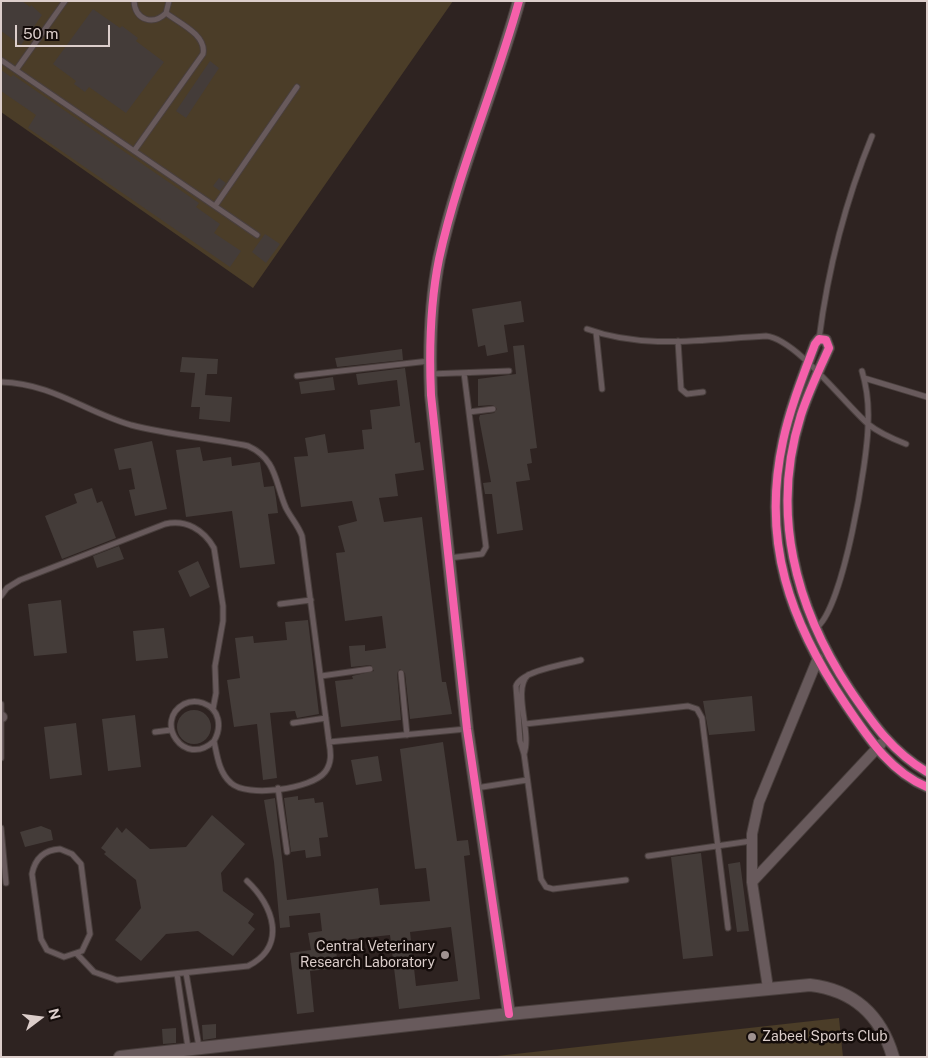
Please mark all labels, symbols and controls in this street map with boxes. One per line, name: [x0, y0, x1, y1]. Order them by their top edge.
scale bar: [18, 15, 112, 47]
text: 50 m: [23, 25, 58, 42]
place label: Central Veterinary Research Laboratory: [300, 939, 435, 972]
marker: Central Veterinary Research Laboratory: [439, 949, 451, 961]
north arrow: [15, 993, 65, 1043]
text: N: [45, 1007, 64, 1021]
place label: Zabeel Sports Club: [762, 1029, 888, 1045]
marker: Zabeel Sports Club: [746, 1031, 758, 1043]

